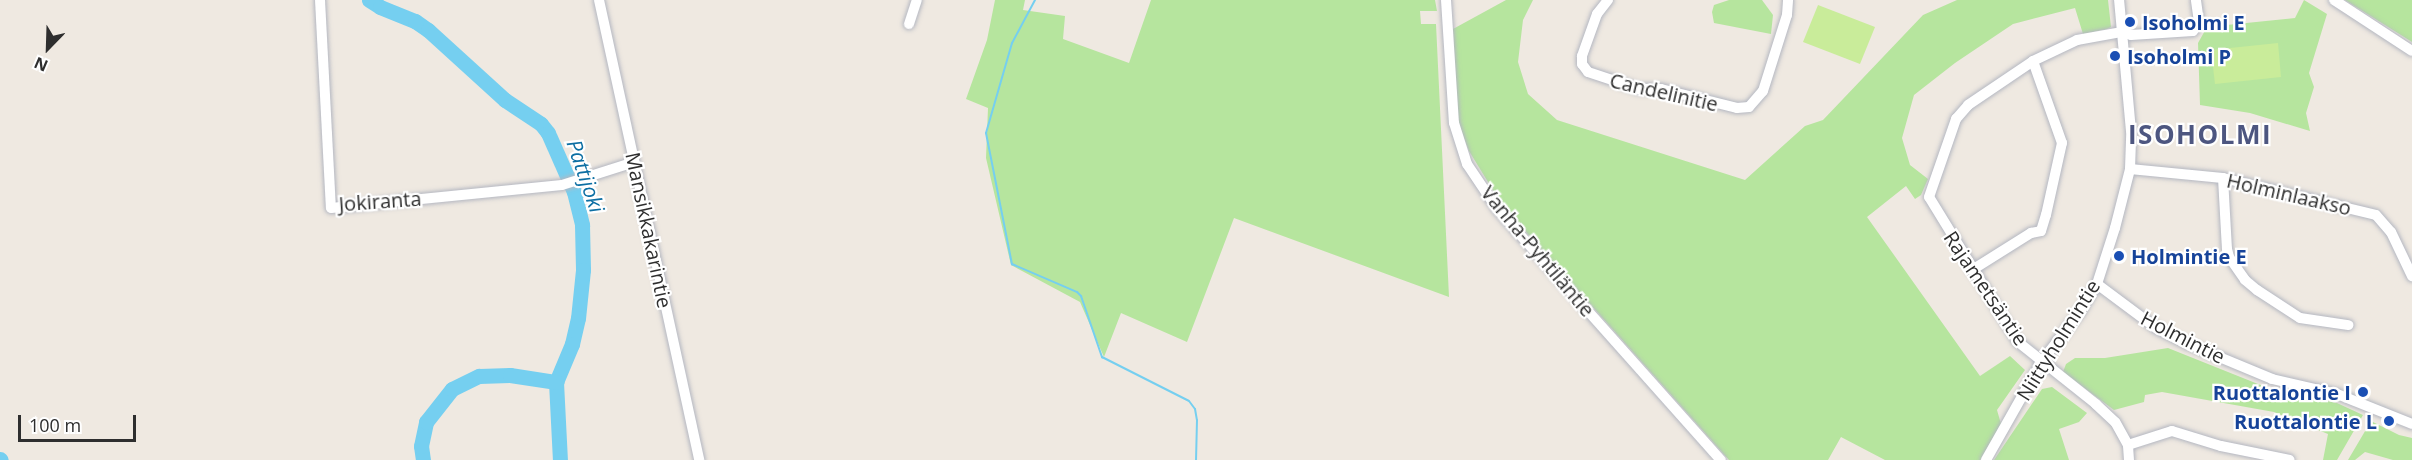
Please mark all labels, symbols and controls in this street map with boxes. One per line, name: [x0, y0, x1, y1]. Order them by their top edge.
place label: Isoholmi E: [2142, 10, 2245, 34]
marker: Isoholmi E: [2123, 15, 2137, 29]
north arrow: [18, 18, 78, 78]
place label: Isoholmi P: [2127, 44, 2231, 68]
marker: Isoholmi P: [2108, 49, 2122, 63]
text: N: [31, 52, 51, 77]
street label: Candelinitie: [1608, 68, 1720, 116]
district label: ISOHOLMI: [2128, 119, 2272, 151]
water label: Pattijoki: [562, 136, 610, 216]
street label: Mansikkakarintie: [621, 150, 677, 310]
street label: Holminlaakso: [2224, 168, 2354, 220]
street label: Vanha-Pyhtiläntie: [1476, 181, 1600, 321]
street label: Jokiranta: [338, 186, 422, 216]
street label: Rajametsäntie: [1939, 226, 2033, 350]
place label: Holmintie E: [2131, 244, 2247, 268]
marker: Holmintie E: [2112, 249, 2126, 263]
street label: Niittyholmintie: [2011, 275, 2105, 405]
street label: Holmintie: [2137, 306, 2229, 368]
place label: Ruottalontie I: [2213, 380, 2351, 404]
marker: Ruottalontie I: [2356, 385, 2370, 399]
scale bar: [21, 403, 140, 441]
place label: Ruottalontie L: [2234, 409, 2377, 433]
text: 100 m: [29, 413, 81, 437]
marker: Ruottalontie L: [2382, 414, 2396, 428]

